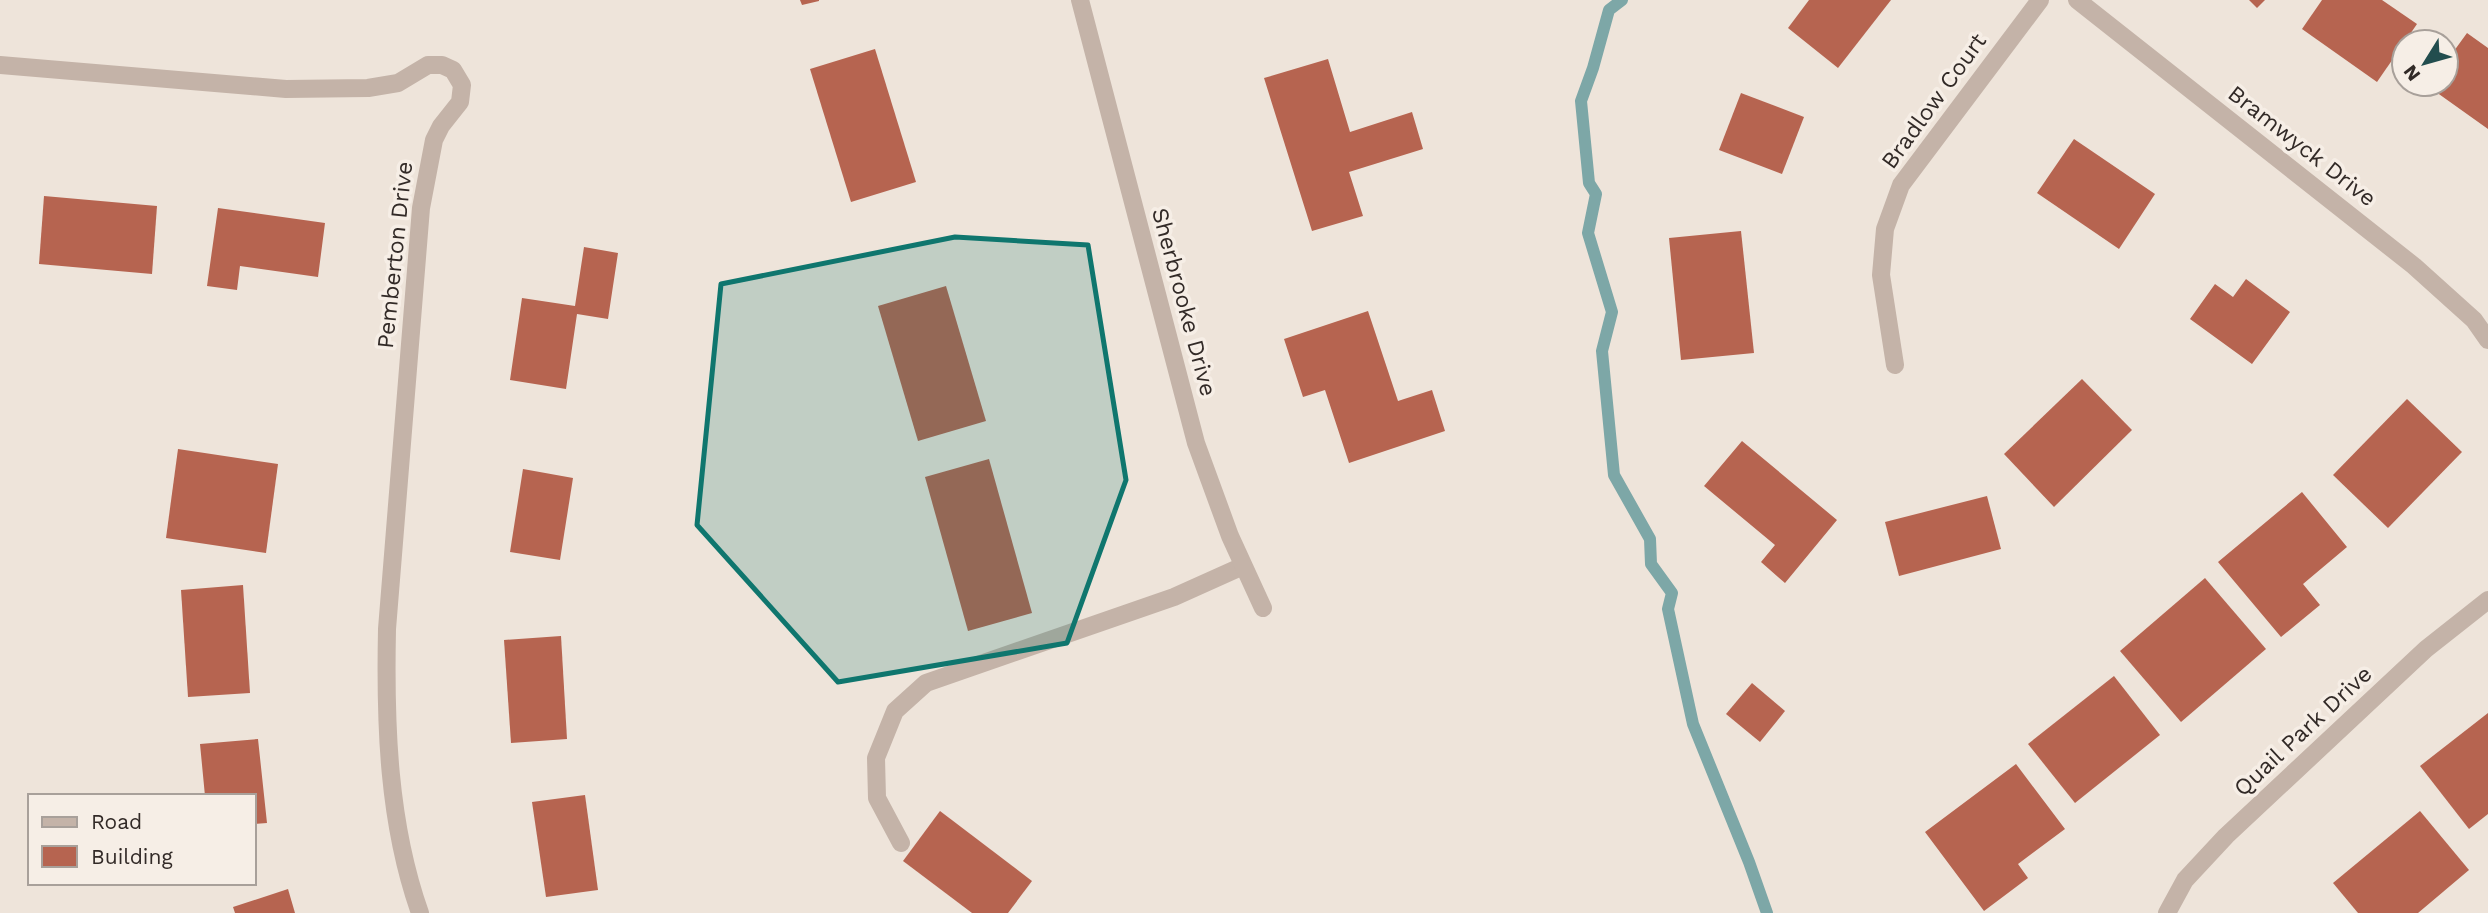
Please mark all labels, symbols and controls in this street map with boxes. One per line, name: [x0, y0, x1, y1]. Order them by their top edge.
street label: Bradlow Court: [1876, 28, 1992, 174]
north arrow: [2390, 28, 2460, 98]
text: N: [2398, 60, 2425, 85]
street label: Bramwyck Drive: [2223, 80, 2381, 212]
street label: Pemberton Drive: [372, 160, 418, 350]
street label: Sherbrooke Drive: [1146, 205, 1222, 399]
street label: Quail Park Drive: [2228, 660, 2378, 802]
legend: [28, 794, 256, 885]
text: Road: [91, 809, 142, 834]
text: Building: [91, 844, 173, 869]

